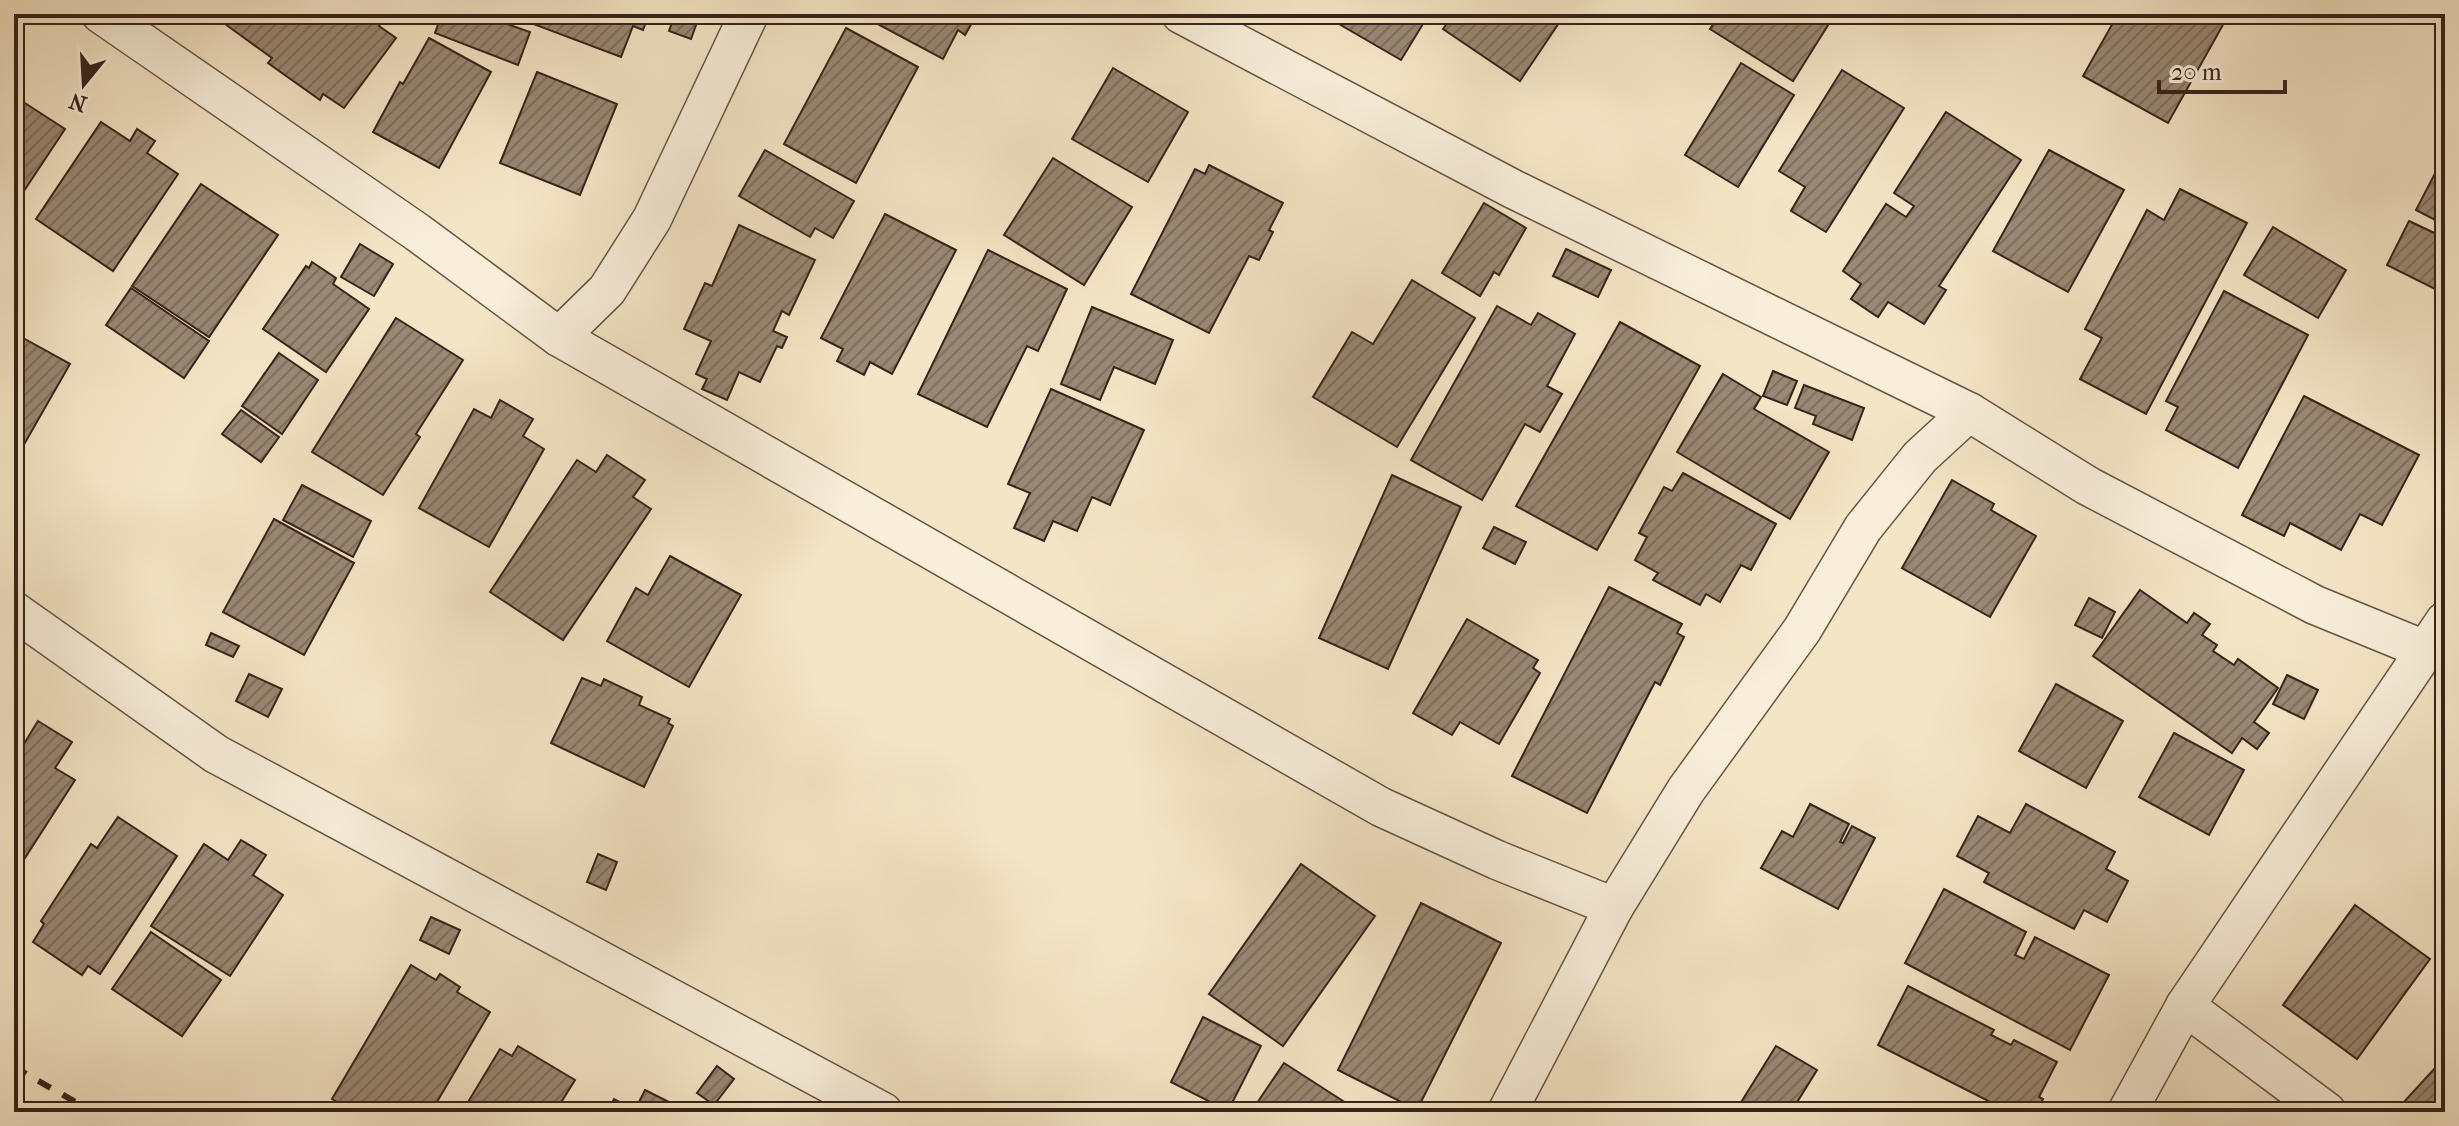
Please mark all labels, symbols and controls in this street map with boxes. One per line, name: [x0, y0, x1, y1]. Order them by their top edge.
north arrow: [44, 44, 124, 124]
scale bar: [2159, 44, 2285, 94]
text: 20 m: [2171, 58, 2222, 86]
text: N: [66, 87, 90, 117]

